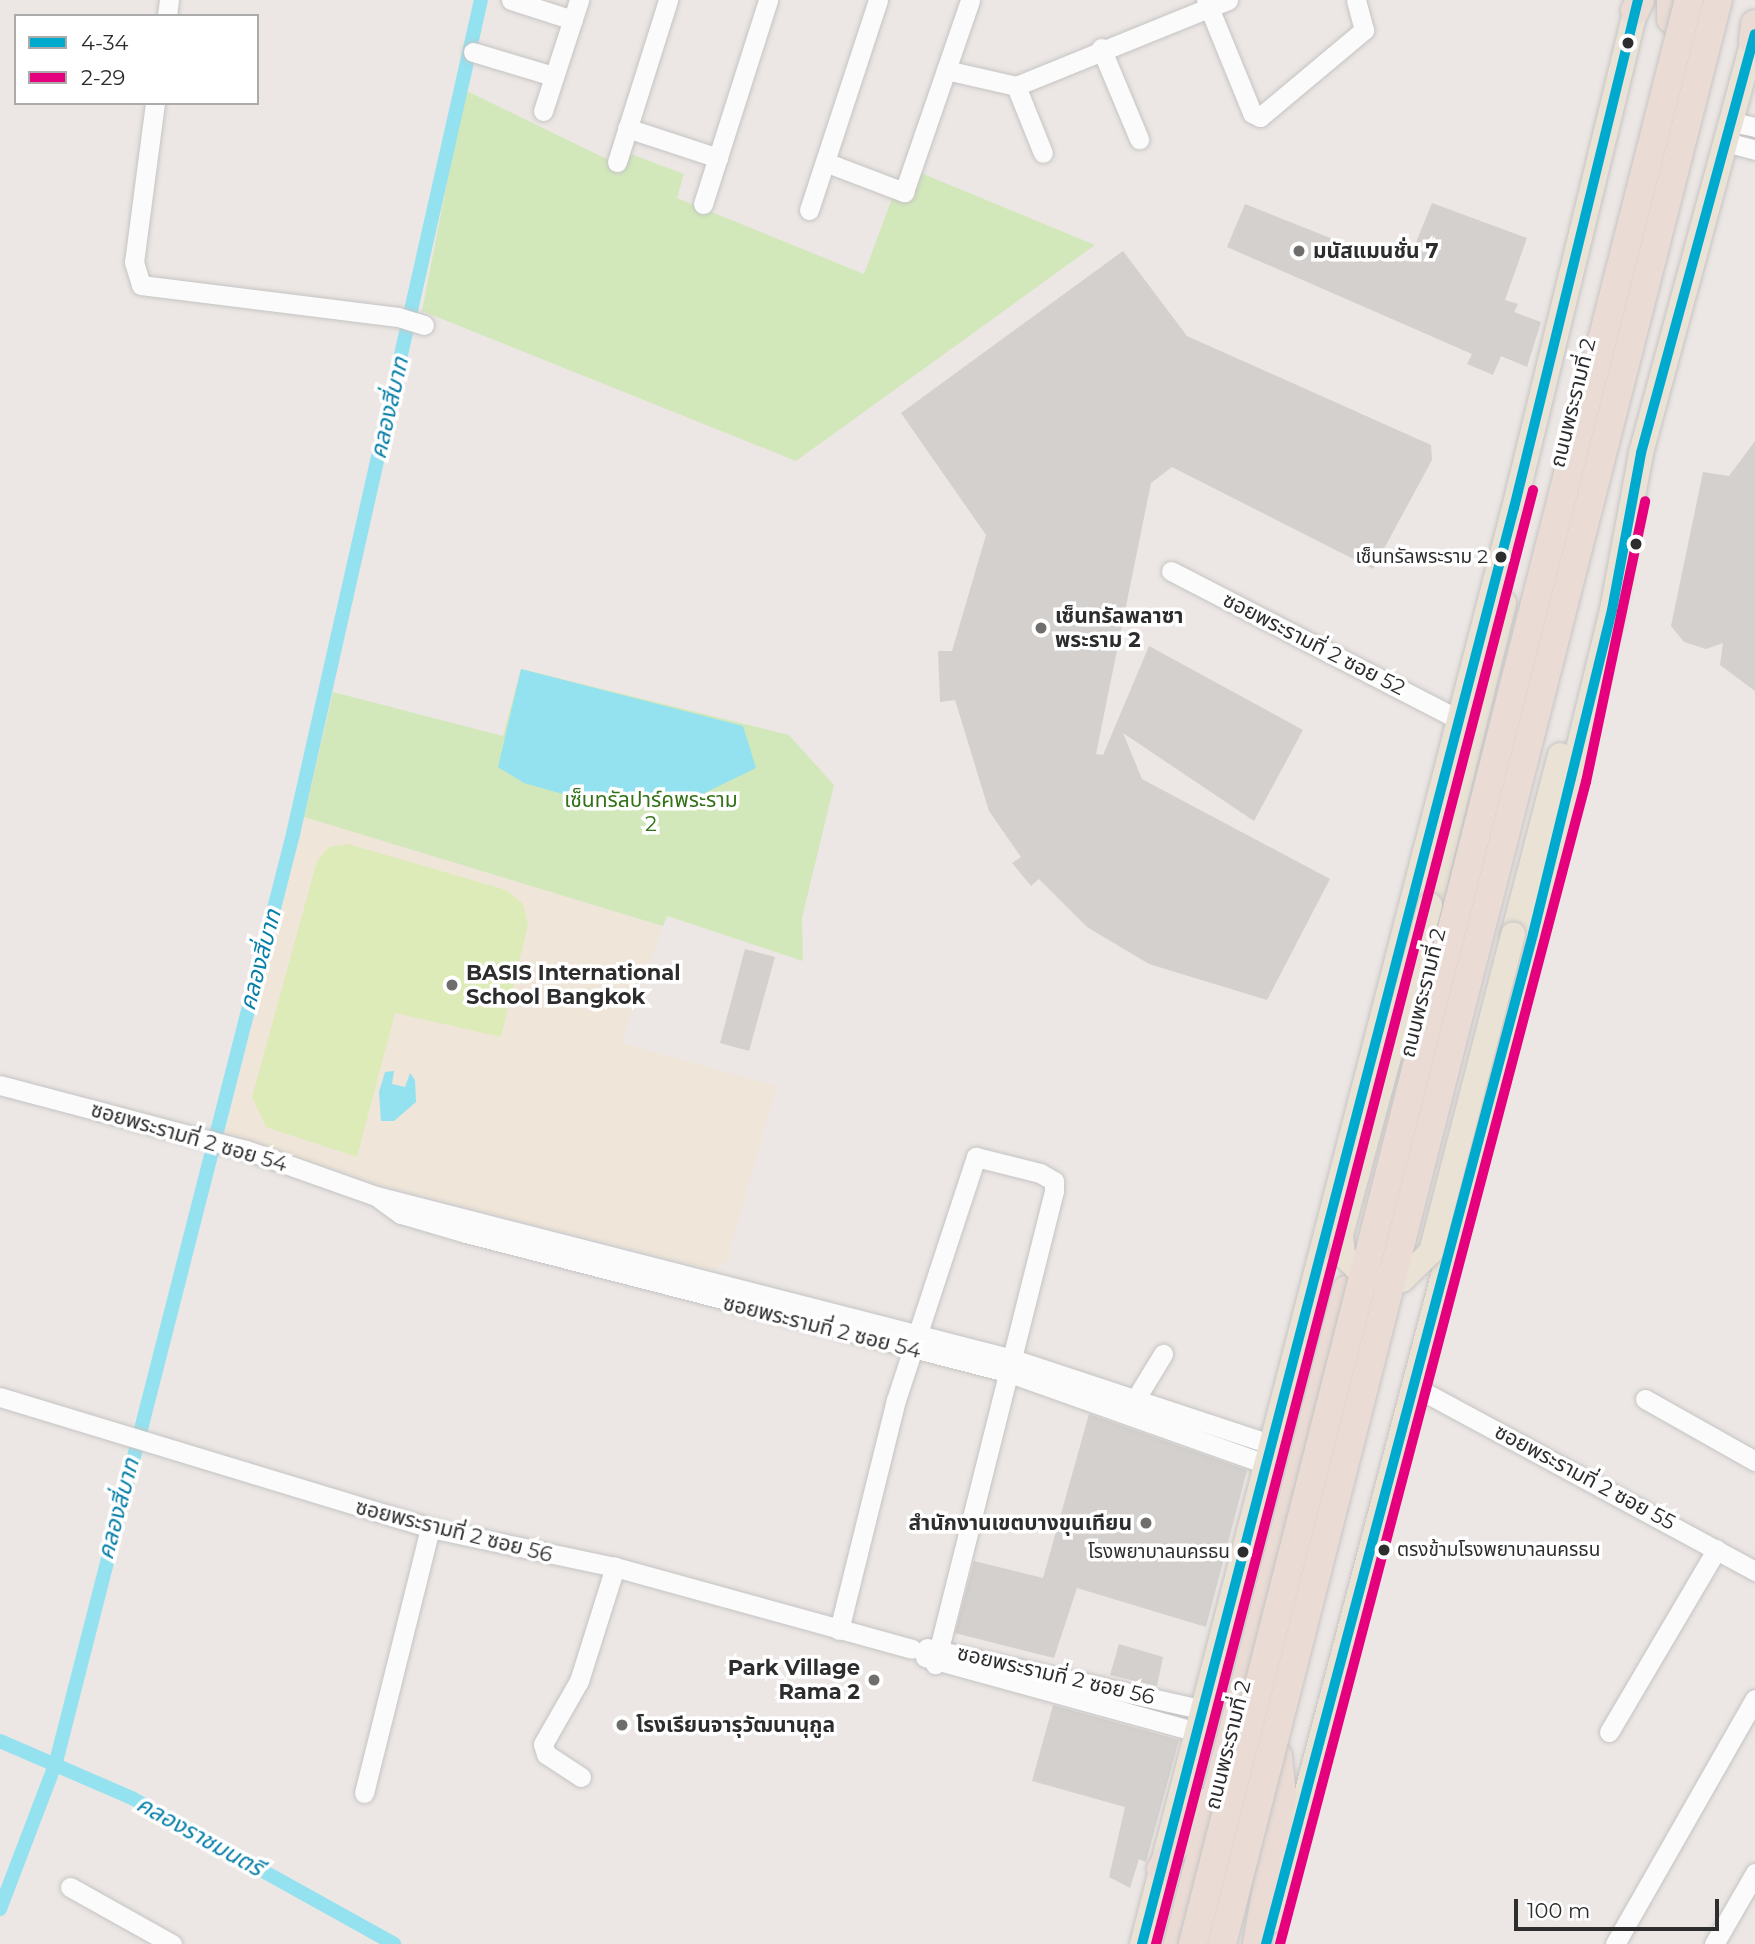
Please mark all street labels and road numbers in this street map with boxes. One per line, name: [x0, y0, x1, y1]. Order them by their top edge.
street label: ถนนพระรามที่ 2: [1545, 336, 1601, 470]
street label: ซอยพระรามที่ 2 ซอย 52: [1219, 587, 1409, 701]
street label: ถนนพระรามที่ 2: [1395, 926, 1451, 1060]
street label: ซอยพระรามที่ 2 ซอย 54: [88, 1097, 290, 1177]
street label: ซอยพระรามที่ 2 ซอย 54: [720, 1290, 924, 1364]
street label: ซอยพระรามที่ 2 ซอย 55: [1490, 1419, 1680, 1535]
street label: ซอยพระรามที่ 2 ซอย 56: [353, 1494, 555, 1568]
street label: ซอยพระรามที่ 2 ซอย 56: [955, 1640, 1157, 1710]
street label: ถนนพระรามที่ 2: [1200, 1678, 1256, 1812]

